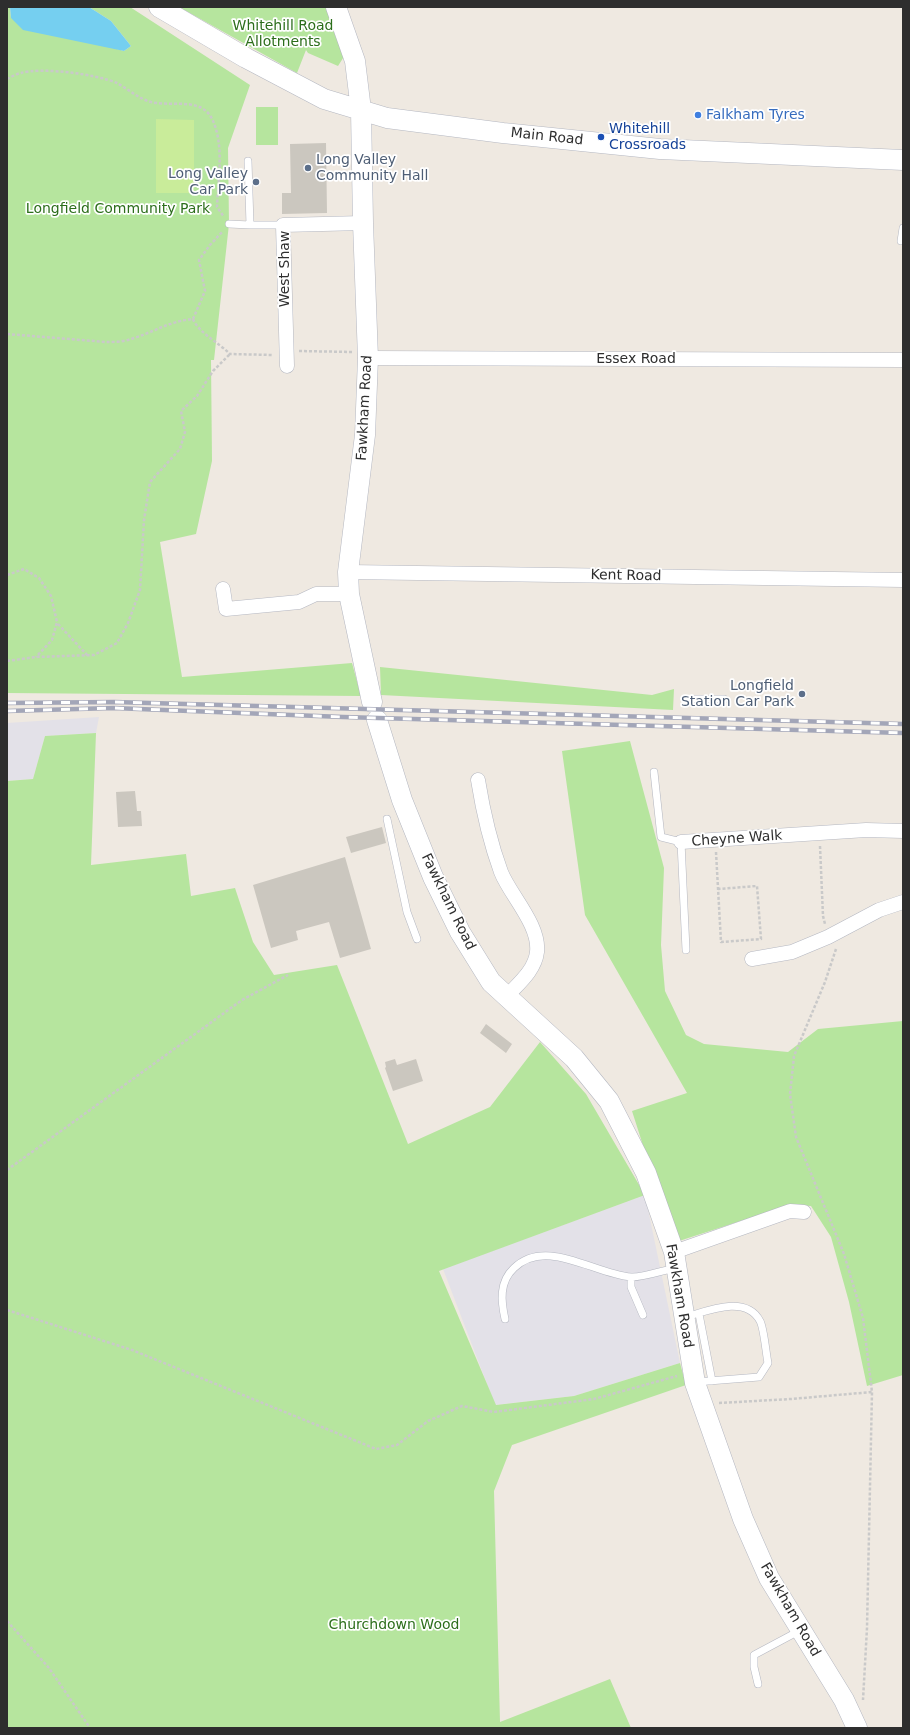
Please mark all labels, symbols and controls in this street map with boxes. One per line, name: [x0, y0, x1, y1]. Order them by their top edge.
park label: Whitehill Road Allotments: [233, 18, 333, 50]
place label: Falkham Tyres: [706, 107, 805, 123]
marker: Falkham Tyres: [693, 110, 703, 120]
place label: Whitehill Crossroads: [609, 121, 686, 154]
street label: Main Road: [510, 125, 584, 149]
marker: Whitehill Crossroads: [596, 132, 606, 142]
place label: Long Valley Community Hall: [316, 152, 428, 184]
marker: Long Valley Community Hall: [303, 163, 313, 173]
place label: Long Valley Car Park: [168, 166, 248, 198]
marker: Long Valley Car Park: [251, 177, 261, 187]
park label: Longfield Community Park: [26, 201, 210, 217]
street label: West Shaw: [277, 231, 293, 307]
street label: Essex Road: [596, 351, 676, 367]
street label: Fawkham Road: [354, 355, 376, 461]
street label: Kent Road: [590, 567, 662, 585]
place label: Longfield Station Car Park: [681, 678, 794, 710]
marker: Longfield Station Car Park: [797, 689, 807, 699]
street label: Cheyne Walk: [691, 827, 783, 851]
street label: Fawkham Road: [417, 851, 479, 953]
street label: Fawkham Road: [662, 1243, 696, 1349]
street label: Fawkham Road: [756, 1560, 824, 1660]
park label: Churchdown Wood: [329, 1617, 459, 1633]

